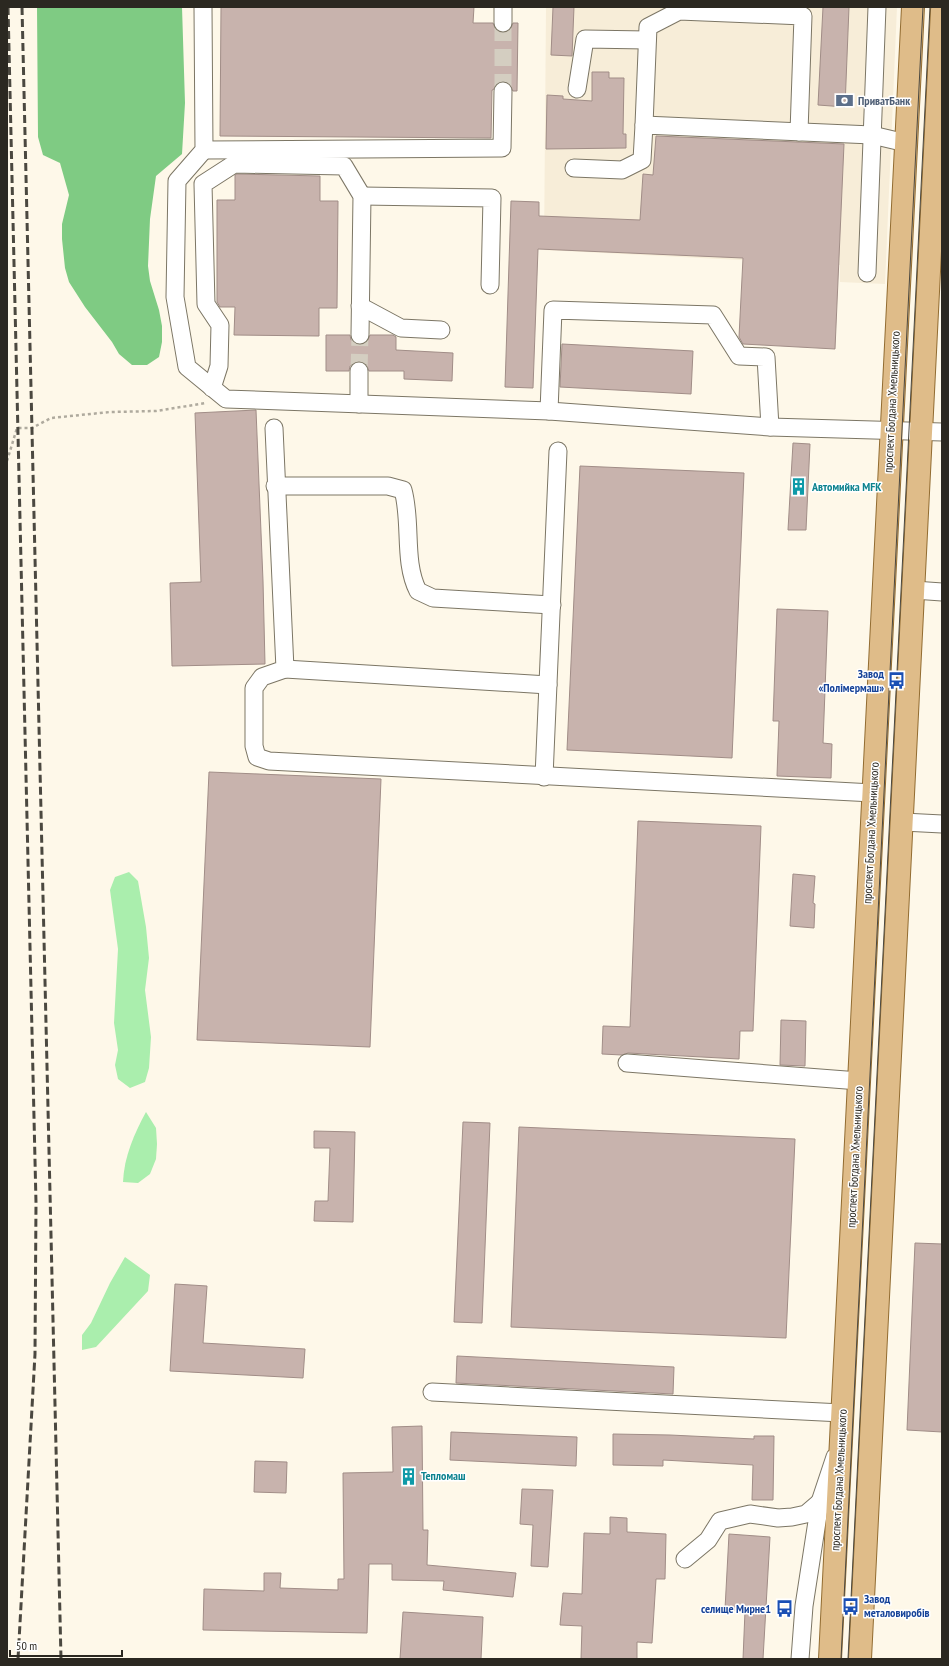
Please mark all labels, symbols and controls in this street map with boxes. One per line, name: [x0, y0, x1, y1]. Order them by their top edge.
bank icon: ПриватБанк: [835, 91, 855, 111]
place label: ПриватБанк: [858, 93, 910, 108]
street label: проспект Богдана Хмельницького: [880, 331, 903, 473]
building icon: Автомийка MFK: [789, 477, 809, 497]
place label: Автомийка MFK: [811, 479, 882, 494]
place label: Завод «Полімермаш»: [818, 666, 884, 695]
bus stop icon: Завод «Полімермаш»: [887, 671, 907, 691]
street label: проспект Богдана Хмельницького: [859, 762, 882, 904]
street label: проспект Богдана Хмельницького: [843, 1086, 866, 1228]
street label: проспект Богдана Хмельницького: [827, 1409, 850, 1551]
building icon: Тепломаш: [398, 1466, 418, 1486]
place label: Тепломаш: [421, 1468, 466, 1483]
place label: Завод металовиробів: [864, 1591, 930, 1620]
bus stop icon: Завод металовиробів: [841, 1596, 861, 1616]
bus stop icon: селище Мирне1: [774, 1599, 794, 1619]
place label: селище Мирне1: [701, 1601, 771, 1616]
scale bar: [10, 1632, 122, 1658]
text: 50 m: [16, 1638, 37, 1653]

